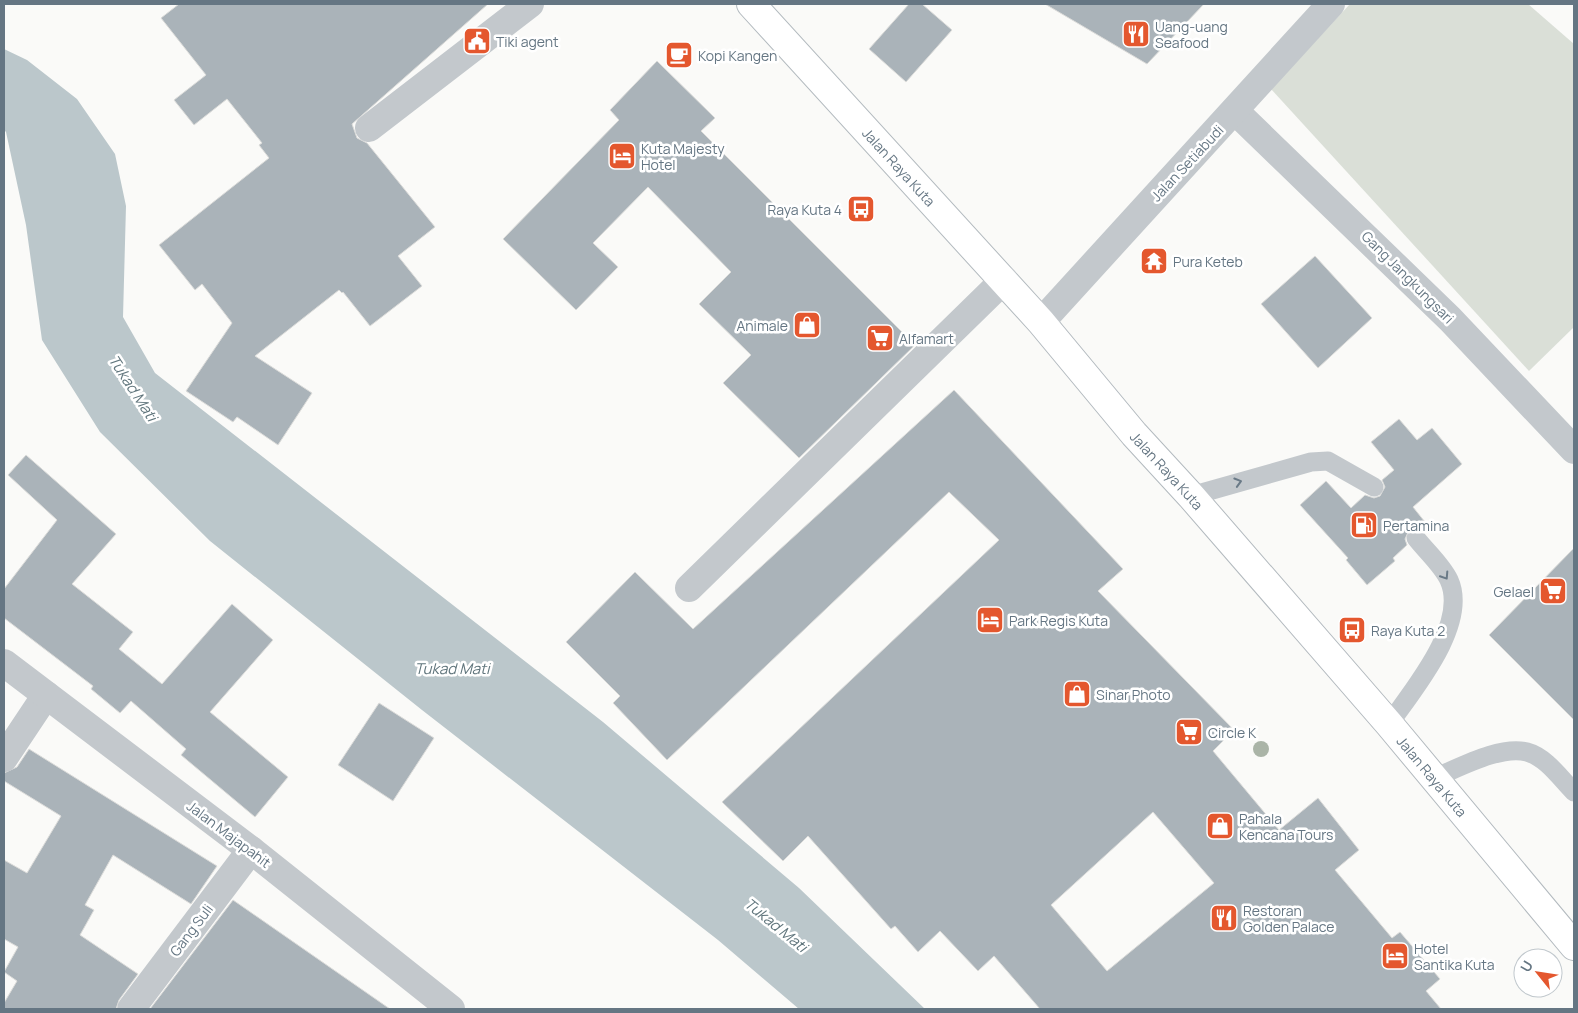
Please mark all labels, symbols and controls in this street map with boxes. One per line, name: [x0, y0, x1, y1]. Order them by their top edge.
place label: Uang-uang Seafood: [1155, 17, 1228, 52]
restaurant icon: Uang-uang Seafood: [1121, 19, 1151, 49]
public building icon: Tiki agent: [462, 26, 492, 56]
place label: Tiki agent: [496, 32, 559, 51]
cafe icon: Kopi Kangen: [664, 40, 694, 70]
place label: Kopi Kangen: [698, 46, 777, 65]
street label: Jalan Setiabudi: [1147, 121, 1227, 205]
street label: Jalan Raya Kuta: [859, 123, 940, 210]
place label: Kuta Majesty Hotel: [641, 139, 725, 174]
hotel icon: Kuta Majesty Hotel: [607, 141, 637, 171]
bus stop icon: Raya Kuta 4: [846, 194, 876, 224]
place label: Raya Kuta 4: [768, 200, 842, 219]
street label: Gang Jangkungsari: [1358, 227, 1458, 327]
temple icon: Pura Keteb: [1139, 246, 1169, 276]
place label: Pura Keteb: [1173, 252, 1243, 271]
shop icon: Animale: [792, 310, 822, 340]
place label: Animale: [736, 316, 788, 335]
supermarket icon: Alfamart: [865, 323, 895, 353]
place label: Alfamart: [899, 329, 954, 348]
water label: Tukad Mati: [104, 351, 164, 427]
street label: Jalan Raya Kuta: [1126, 427, 1208, 513]
one-way arrow: [1233, 478, 1242, 488]
fuel station icon: Pertamina: [1349, 510, 1379, 540]
place label: Pertamina: [1383, 516, 1449, 535]
one-way arrow: [1439, 571, 1448, 580]
supermarket icon: Gelael: [1538, 576, 1568, 606]
place label: Gelael: [1493, 582, 1534, 601]
hotel icon: Park Regis Kuta: [975, 605, 1005, 635]
place label: Park Regis Kuta: [1009, 611, 1108, 630]
bus stop icon: Raya Kuta 2: [1337, 615, 1367, 645]
place label: Raya Kuta 2: [1371, 621, 1445, 640]
water label: Tukad Mati: [414, 658, 492, 679]
shop icon: Sinar Photo: [1062, 679, 1092, 709]
place label: Sinar Photo: [1096, 685, 1171, 704]
supermarket icon: Circle K: [1174, 717, 1204, 747]
place label: Circle K: [1208, 723, 1257, 742]
street label: Jalan Raya Kuta: [1393, 732, 1472, 821]
street label: Jalan Majapahit: [183, 796, 275, 872]
place label: Pahala Kencana Tours: [1239, 809, 1333, 844]
shop icon: Pahala Kencana Tours: [1205, 811, 1235, 841]
water label: Tukad Mati: [740, 893, 814, 958]
street label: Gang Suli: [165, 900, 217, 960]
place label: Restoran Golden Palace: [1243, 901, 1334, 936]
restaurant icon: Restoran Golden Palace: [1209, 903, 1239, 933]
place label: Hotel Santika Kuta: [1414, 939, 1495, 974]
hotel icon: Hotel Santika Kuta: [1380, 941, 1410, 971]
north arrow: [1513, 948, 1563, 998]
text: U: [1516, 957, 1537, 975]

